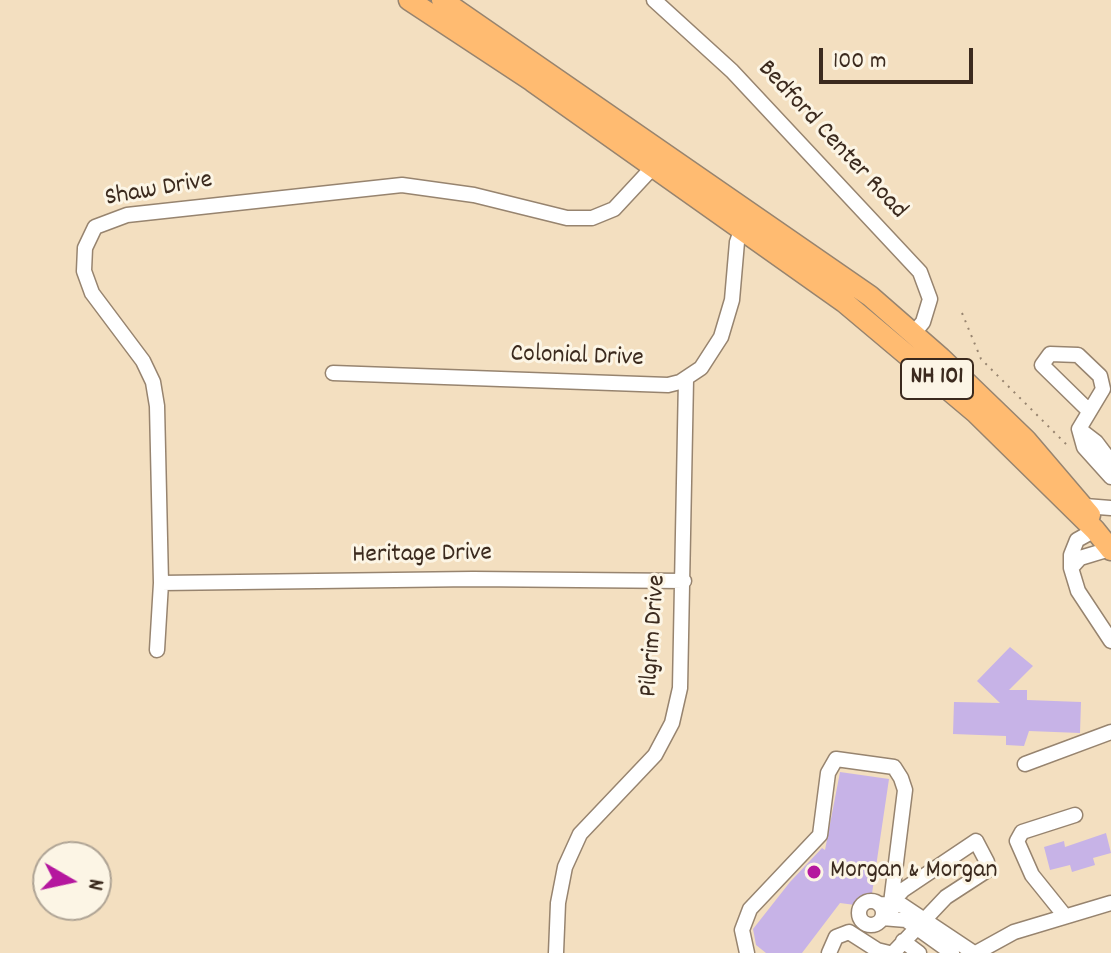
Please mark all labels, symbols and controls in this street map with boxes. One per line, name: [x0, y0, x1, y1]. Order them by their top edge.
scale bar: [823, 32, 977, 82]
text: 100 m: [833, 45, 886, 79]
street label: Bedford Center Road: [749, 55, 913, 227]
street label: Shaw Drive: [103, 166, 215, 216]
street label: Colonial Drive: [510, 340, 644, 376]
road number: NH 101: [901, 359, 973, 399]
street label: Heritage Drive: [352, 539, 492, 573]
street label: Pilgrim Drive: [635, 574, 675, 698]
north arrow: [32, 841, 112, 921]
place label: Morgan & Morgan: [830, 856, 997, 888]
marker: Morgan & Morgan: [805, 863, 823, 881]
text: N: [78, 877, 110, 892]

